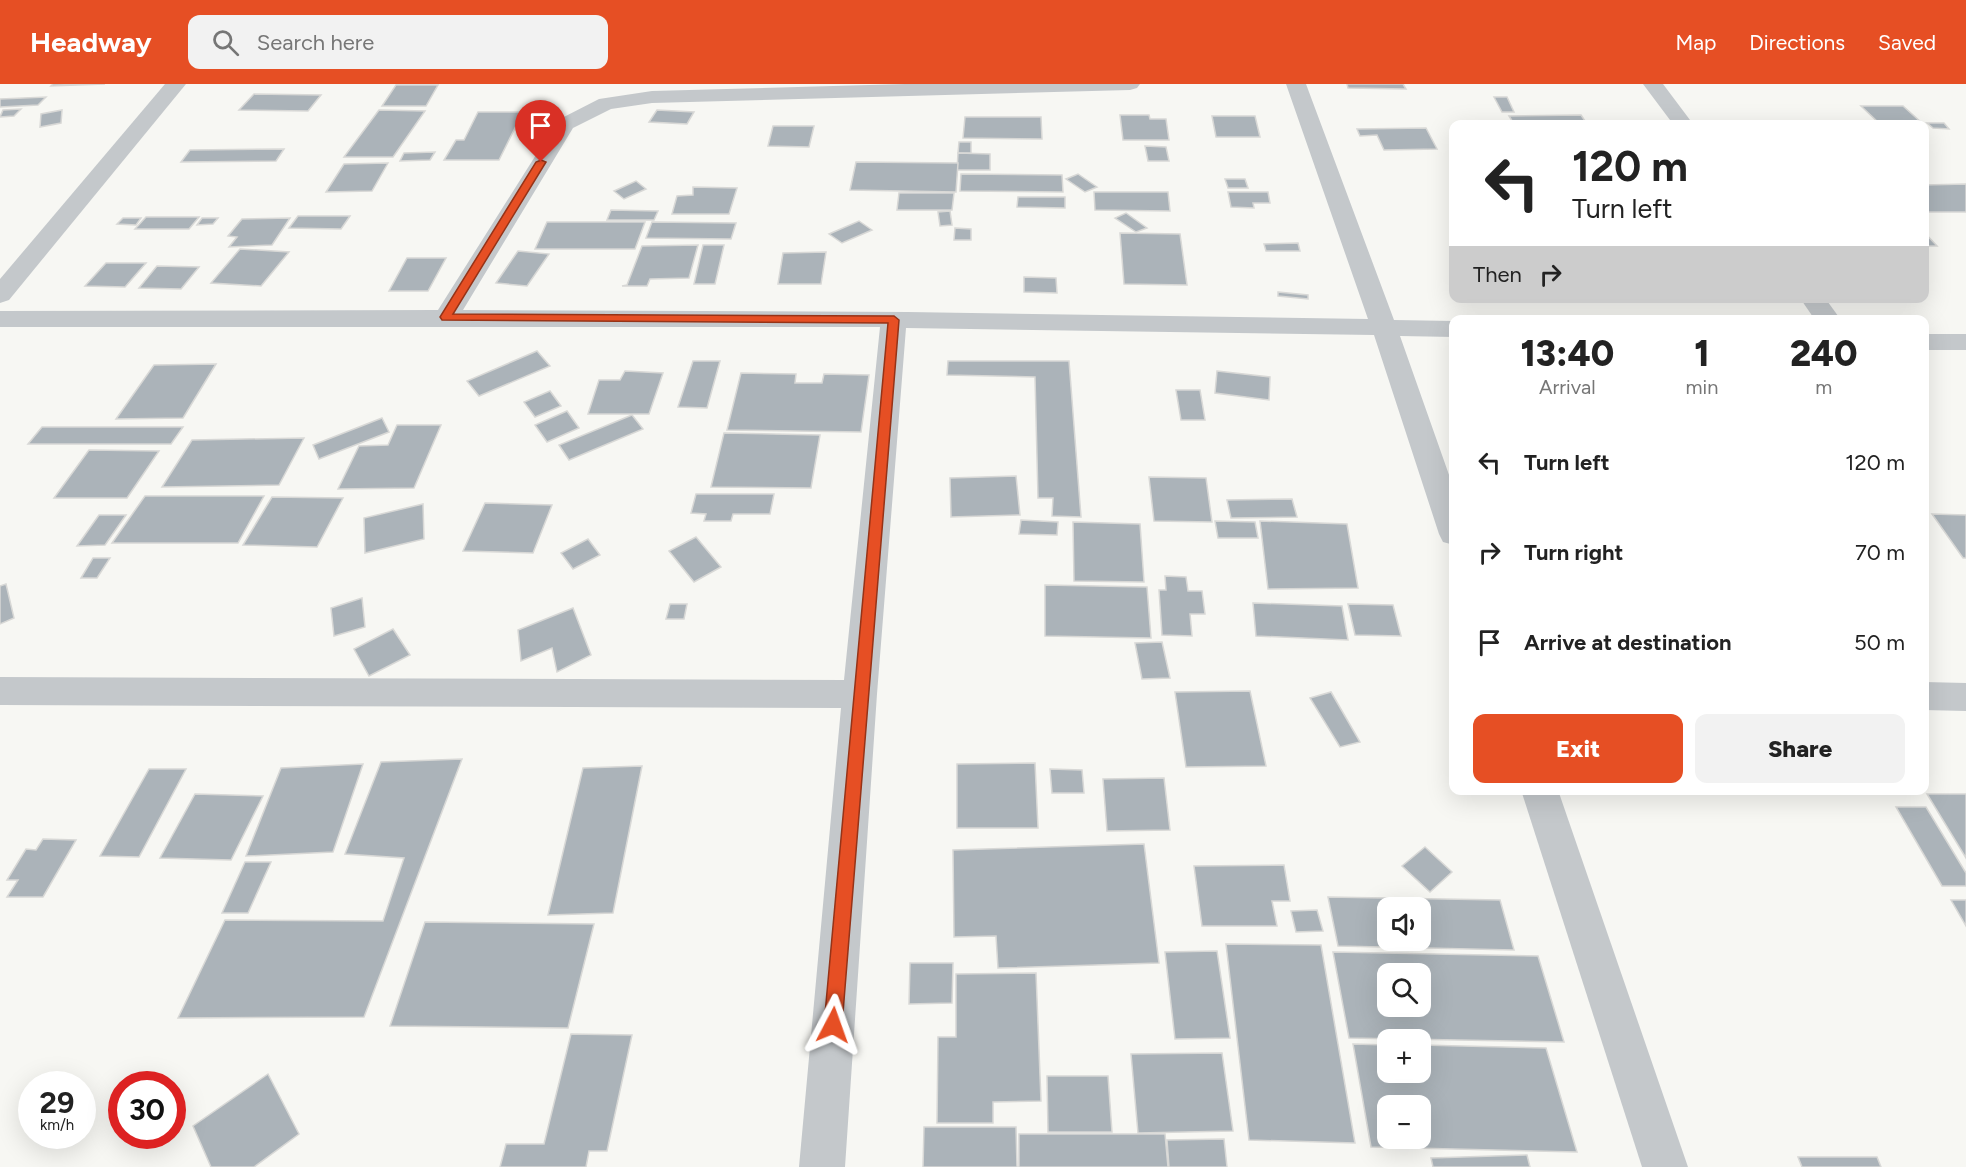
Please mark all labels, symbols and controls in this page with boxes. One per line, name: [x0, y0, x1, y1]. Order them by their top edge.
search box: [188, 15, 608, 69]
text: Headway: [30, 25, 152, 59]
icon: search: [209, 26, 242, 59]
text: Search here: [257, 29, 374, 56]
text: Map: [1675, 30, 1716, 55]
text: Directions: [1749, 30, 1845, 55]
text: Saved: [1878, 30, 1936, 55]
pin: [515, 100, 566, 162]
icon: arrive: [524, 109, 557, 142]
text: 120 m: [1572, 141, 1688, 192]
icon: left: [1473, 144, 1551, 222]
text: Turn left: [1572, 192, 1672, 225]
icon: right: [1534, 258, 1567, 291]
text: Then: [1473, 261, 1522, 288]
text: 13:40: [1520, 332, 1614, 375]
text: 1: [1694, 332, 1710, 375]
text: 240: [1790, 332, 1858, 375]
text: Arrival: [1539, 375, 1596, 399]
text: min: [1686, 375, 1718, 399]
text: m: [1815, 375, 1832, 399]
icon: left: [1473, 446, 1506, 479]
text: Turn left: [1524, 449, 1610, 476]
text: 120 m: [1845, 449, 1905, 476]
icon: right: [1473, 536, 1506, 569]
text: Turn right: [1524, 539, 1623, 566]
text: 70 m: [1855, 539, 1905, 566]
icon: arrive: [1473, 626, 1506, 659]
text: Arrive at destination: [1524, 629, 1732, 656]
text: 50 m: [1854, 629, 1905, 656]
button: Exit: [1473, 714, 1683, 783]
button: Share: [1695, 714, 1905, 783]
map controls: [1377, 897, 1431, 1149]
button: sound: [1377, 897, 1431, 951]
button: search: [1377, 963, 1431, 1017]
position arrow: [801, 993, 865, 1057]
button: +: [1377, 1029, 1431, 1083]
speed limit sign: 30: [108, 1071, 186, 1149]
text: 29: [40, 1084, 74, 1121]
button: −: [1377, 1095, 1431, 1149]
text: km/h: [40, 1116, 74, 1134]

